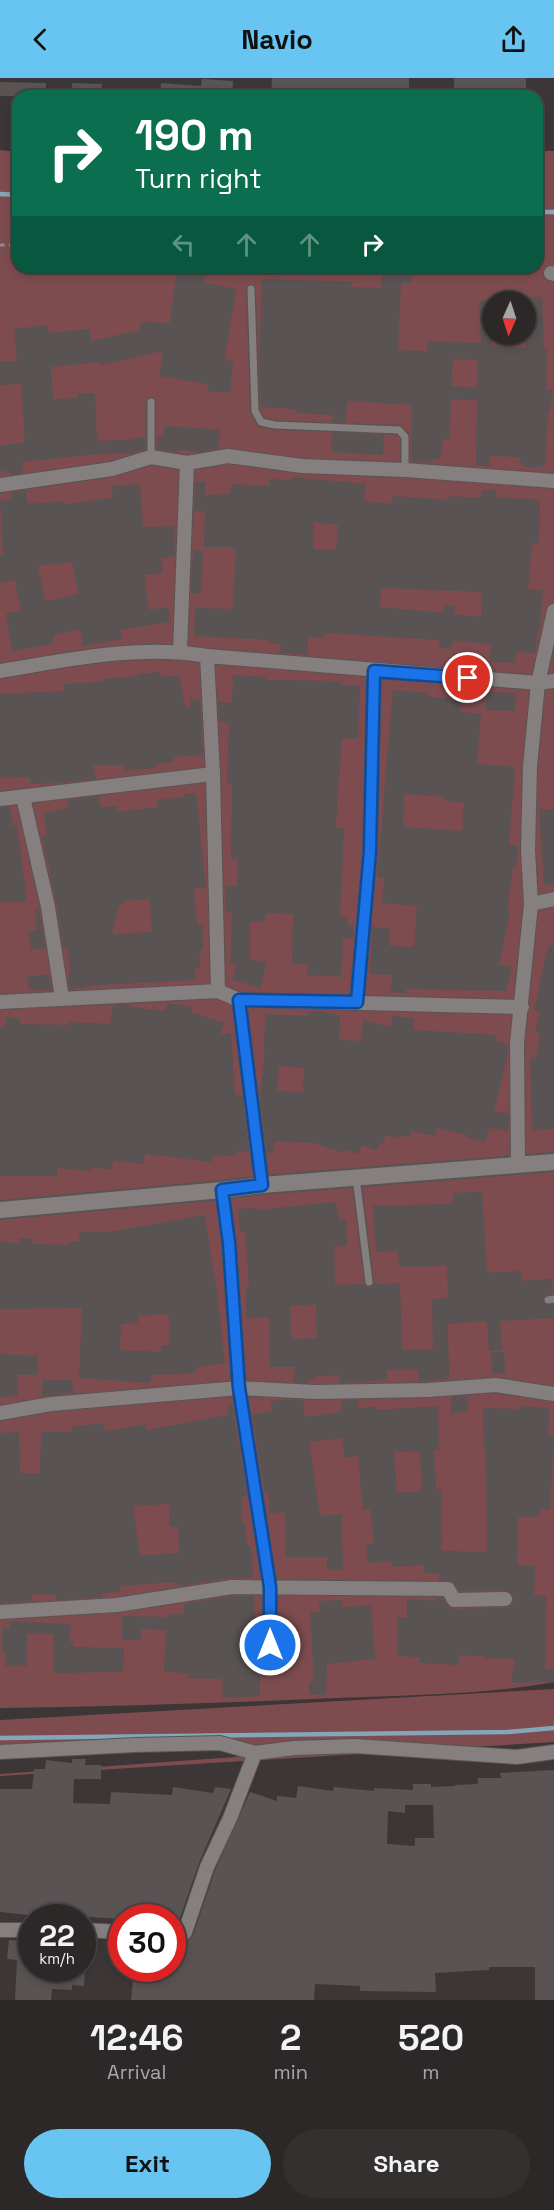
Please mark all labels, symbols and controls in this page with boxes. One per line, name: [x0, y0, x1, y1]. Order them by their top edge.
text: Navio: [241, 22, 313, 57]
icon: back: [24, 23, 57, 56]
icon: share: [497, 23, 530, 56]
text: 190 m: [135, 109, 254, 162]
icon: right: [36, 114, 114, 192]
text: Turn right: [135, 161, 262, 196]
icon: left: [167, 228, 200, 261]
icon: ahead: [230, 228, 263, 261]
icon: ahead: [293, 228, 326, 261]
icon: right: [356, 228, 389, 261]
north arrow: [482, 291, 536, 345]
map controls: [482, 291, 536, 345]
pin: [442, 652, 493, 703]
icon: arrive: [451, 661, 484, 694]
position arrow: [238, 1613, 302, 1677]
speed limit sign: 30: [108, 1904, 186, 1982]
text: 22: [39, 1916, 75, 1955]
text: km/h: [39, 1949, 75, 1968]
text: 12:46: [90, 2015, 184, 2061]
text: 2: [280, 2015, 301, 2061]
text: 520: [398, 2015, 464, 2061]
text: Arrival: [107, 2059, 167, 2085]
text: min: [274, 2059, 308, 2085]
text: m: [422, 2059, 440, 2085]
button: Exit: [24, 2129, 271, 2198]
button: Share: [283, 2129, 530, 2198]

